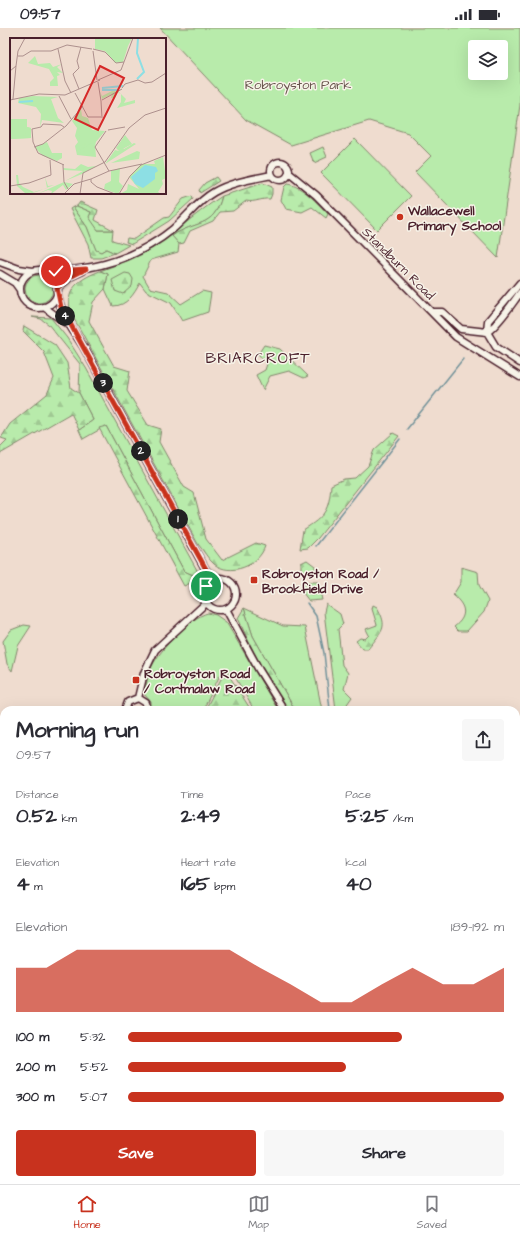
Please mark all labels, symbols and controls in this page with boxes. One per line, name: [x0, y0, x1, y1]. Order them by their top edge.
text: 09:57: [20, 4, 60, 25]
inset map: [10, 38, 166, 194]
map controls: [468, 40, 508, 80]
button: layers: [468, 40, 508, 80]
park label: Robroyston Park: [245, 76, 351, 95]
place label: Wallacewell Primary School: [407, 202, 501, 236]
marker: Wallacewell Primary School: [395, 212, 405, 222]
street label: Standburn Road: [358, 223, 439, 304]
pin: [39, 254, 73, 288]
icon: check: [45, 260, 67, 282]
pin: 4: [55, 306, 75, 326]
text: 4: [61, 308, 69, 323]
district label: BRIARCROFT: [205, 348, 311, 369]
pin: 3: [93, 373, 113, 393]
text: 3: [100, 375, 106, 390]
pin: 2: [131, 441, 151, 461]
text: 2: [138, 443, 144, 458]
pin: 1: [168, 509, 188, 529]
text: 1: [177, 511, 179, 526]
place label: Robroyston Road / Brookfield Drive: [262, 565, 379, 598]
pin: [189, 569, 223, 603]
icon: arrive: [195, 575, 217, 597]
marker: Robroyston Road / Brookfield Drive: [249, 575, 259, 585]
place label: Robroyston Road / Cortmalaw Road: [144, 665, 255, 698]
marker: Robroyston Road / Cortmalaw Road: [131, 675, 141, 685]
text: Morning run: [16, 715, 139, 746]
button: share: [462, 719, 504, 761]
text: 09:57: [16, 746, 51, 764]
text: Distance: [16, 787, 59, 802]
text: Time: [181, 787, 204, 802]
text: Pace: [345, 787, 371, 802]
text: 0.52: [16, 802, 57, 830]
text: 2:49: [181, 802, 220, 830]
text: 5:25: [345, 802, 388, 830]
text: km: [57, 811, 77, 826]
text: /km: [388, 811, 413, 826]
text: Elevation: [16, 855, 59, 870]
text: Heart rate: [181, 855, 236, 870]
text: kcal: [345, 855, 366, 870]
text: 4: [16, 870, 30, 898]
text: 165: [181, 870, 210, 898]
text: 40: [345, 870, 372, 898]
text: m: [30, 879, 43, 894]
text: bpm: [210, 879, 235, 894]
text: Elevation: [16, 918, 67, 936]
text: 189–192 m: [451, 918, 504, 936]
text: 100 m: [16, 1028, 49, 1046]
text: 5:32: [80, 1028, 105, 1046]
text: 200 m: [16, 1058, 55, 1076]
text: 5:52: [80, 1058, 108, 1076]
text: 300 m: [16, 1088, 54, 1106]
text: 5:07: [80, 1088, 108, 1106]
button: Save: [16, 1130, 256, 1176]
button: Share: [264, 1130, 504, 1176]
tab: Home: [73, 1193, 101, 1232]
tab: Map: [248, 1193, 270, 1232]
tab: Saved: [417, 1193, 447, 1232]

